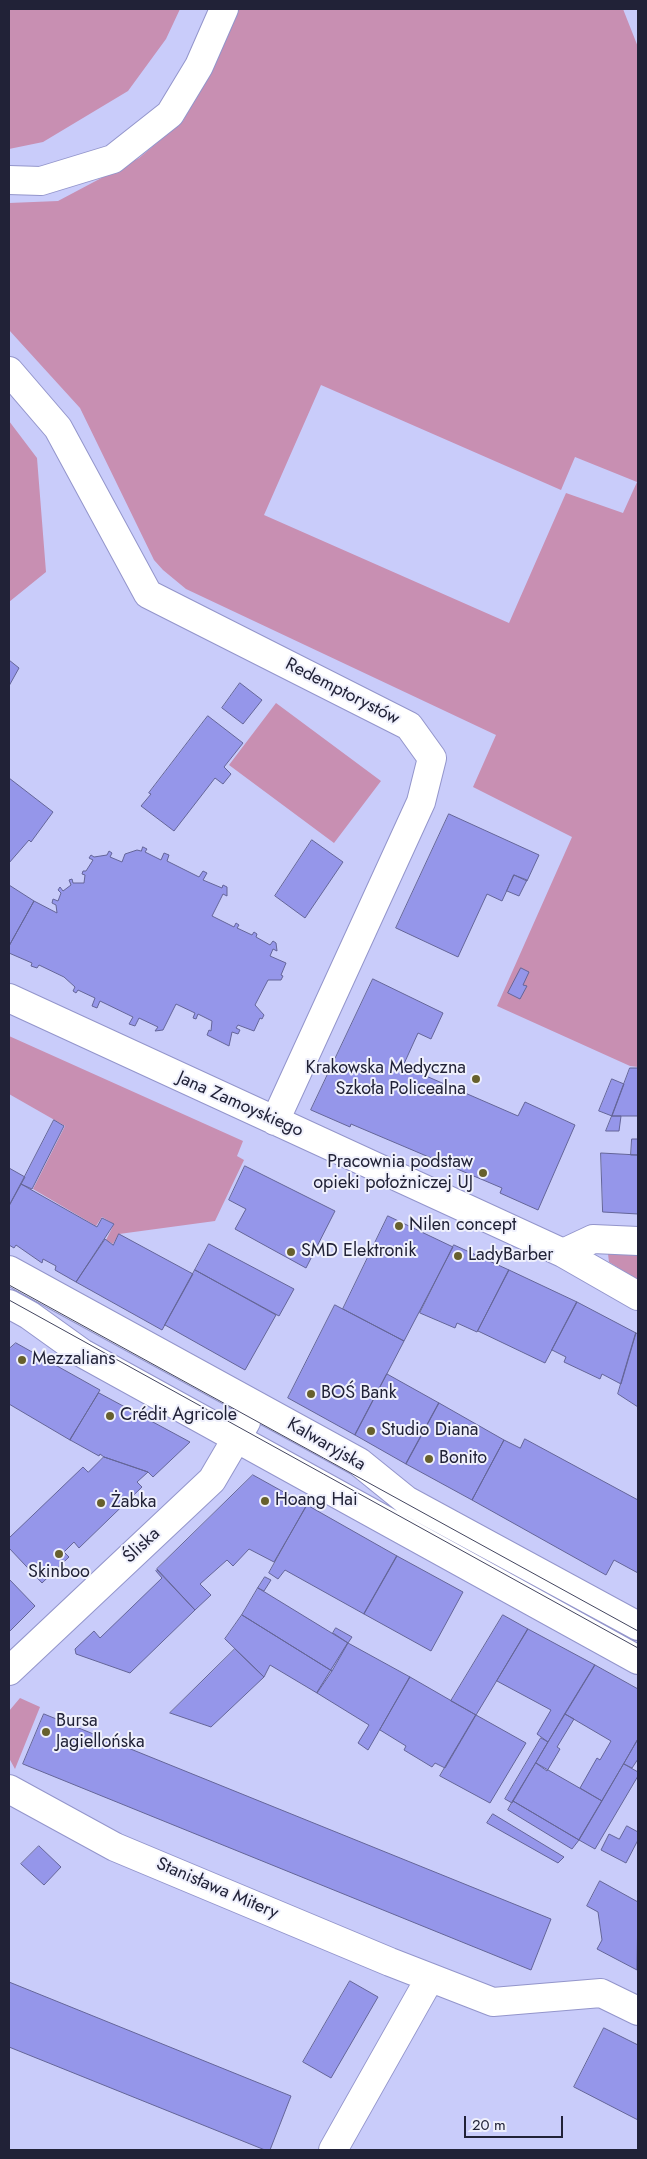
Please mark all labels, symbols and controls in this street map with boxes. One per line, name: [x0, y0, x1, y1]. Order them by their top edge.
street label: Redemptorystów: [281, 654, 403, 730]
place label: Krakowska Medyczna Szkoła Policealna: [306, 1058, 466, 1100]
street label: Jana Zamoyskiego: [174, 1068, 306, 1142]
marker: Krakowska Medyczna Szkoła Policealna: [470, 1073, 482, 1085]
place label: Pracownia podstaw opieki położniczej UJ: [313, 1152, 473, 1194]
marker: Pracownia podstaw opieki położniczej UJ: [477, 1167, 489, 1179]
place label: Nilen concept: [409, 1215, 516, 1237]
marker: Nilen concept: [393, 1220, 405, 1232]
place label: SMD Elektronik: [301, 1241, 416, 1263]
place label: LadyBarber: [468, 1245, 554, 1267]
marker: SMD Elektronik: [285, 1246, 297, 1258]
marker: LadyBarber: [452, 1250, 464, 1262]
place label: Mezzalians: [32, 1349, 116, 1371]
marker: Mezzalians: [16, 1354, 28, 1366]
place label: BOŚ Bank: [321, 1383, 397, 1405]
marker: BOŚ Bank: [305, 1388, 317, 1400]
place label: Crédit Agricole: [120, 1405, 237, 1427]
marker: Crédit Agricole: [104, 1410, 116, 1422]
street label: Kalwaryjska: [283, 1414, 369, 1476]
place label: Studio Diana: [381, 1420, 478, 1442]
marker: Studio Diana: [365, 1425, 377, 1437]
place label: Bonito: [439, 1448, 487, 1470]
marker: Bonito: [423, 1453, 435, 1465]
place label: Hoang Hai: [275, 1490, 358, 1512]
place label: Żabka: [111, 1492, 156, 1514]
marker: Hoang Hai: [259, 1495, 271, 1507]
marker: Żabka: [95, 1497, 107, 1509]
street label: Śliska: [119, 1524, 165, 1568]
marker: Skinboo: [53, 1548, 65, 1560]
place label: Skinboo: [28, 1562, 90, 1584]
place label: Bursa Jagiellońska: [56, 1711, 145, 1754]
marker: Bursa Jagiellońska: [40, 1726, 52, 1738]
street label: Stanisława Mitery: [153, 1854, 281, 1924]
scale bar: [467, 2106, 566, 2138]
text: 20 m: [472, 2114, 506, 2136]

